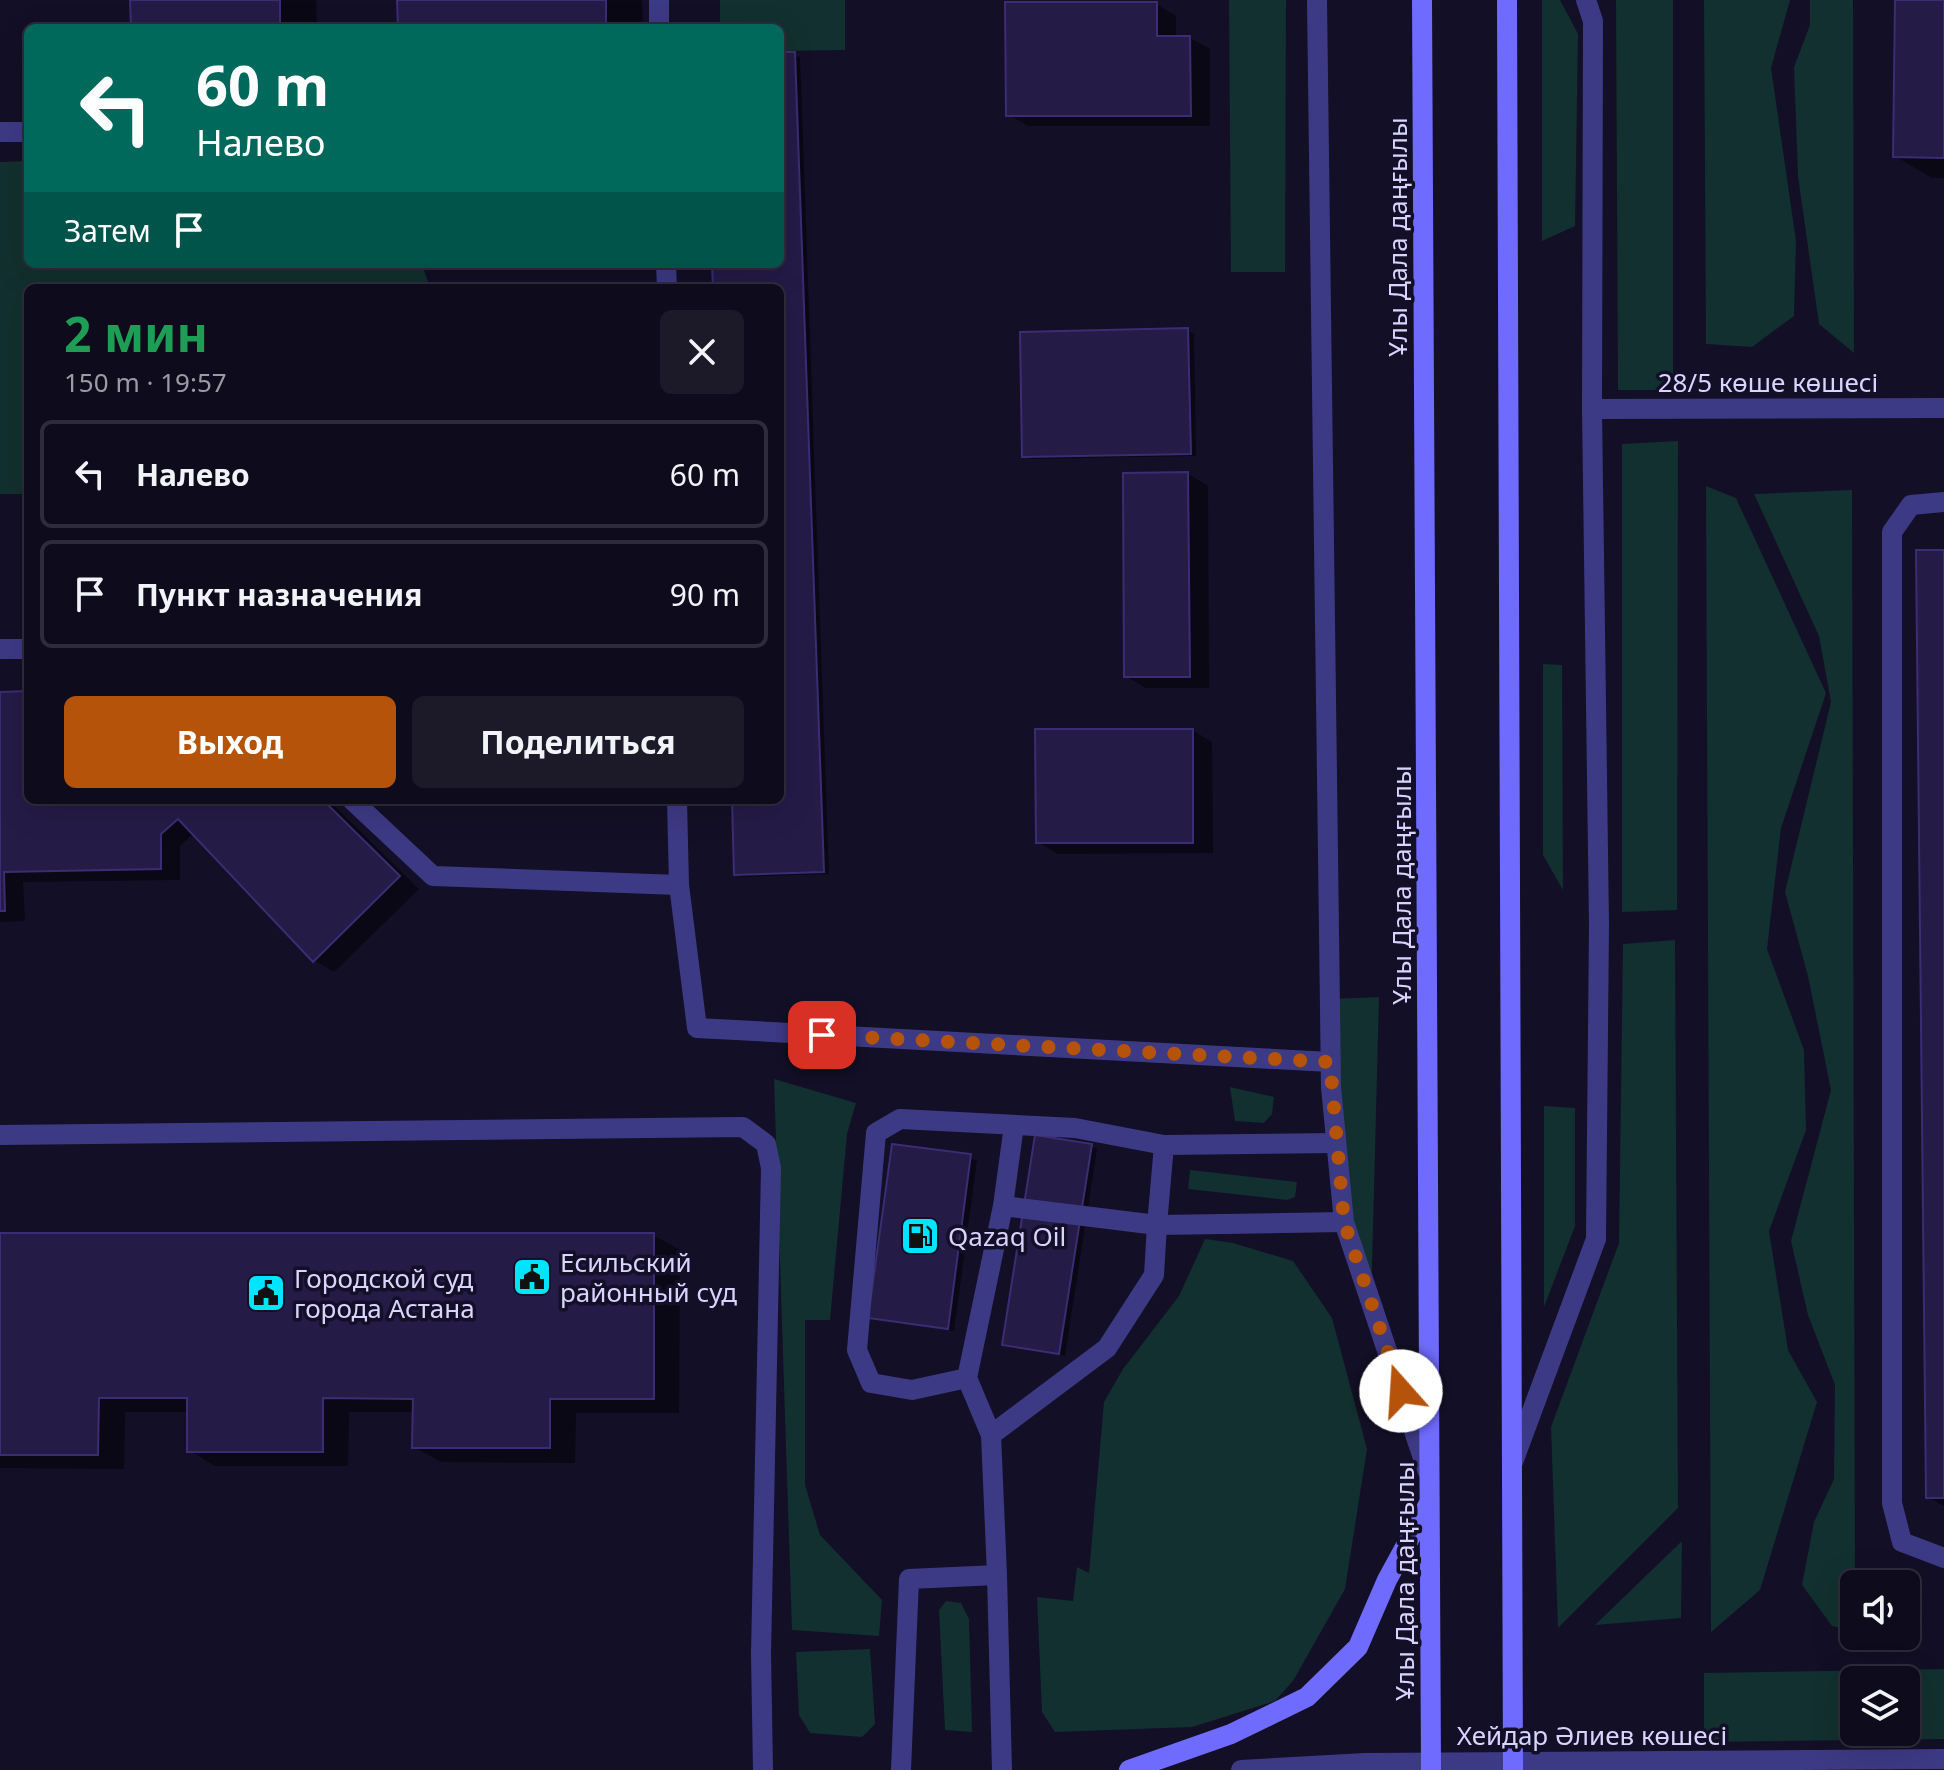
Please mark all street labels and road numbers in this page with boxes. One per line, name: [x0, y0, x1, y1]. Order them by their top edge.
street label: Ұлы Дала даңғылы: [1379, 117, 1415, 357]
street label: 28/5 көше көшесі: [1658, 364, 1878, 400]
street label: Ұлы Дала даңғылы: [1383, 765, 1419, 1005]
street label: Ұлы Дала даңғылы: [1386, 1461, 1422, 1701]
street label: Хейдар Әлиев көшесі: [1457, 1717, 1727, 1753]

